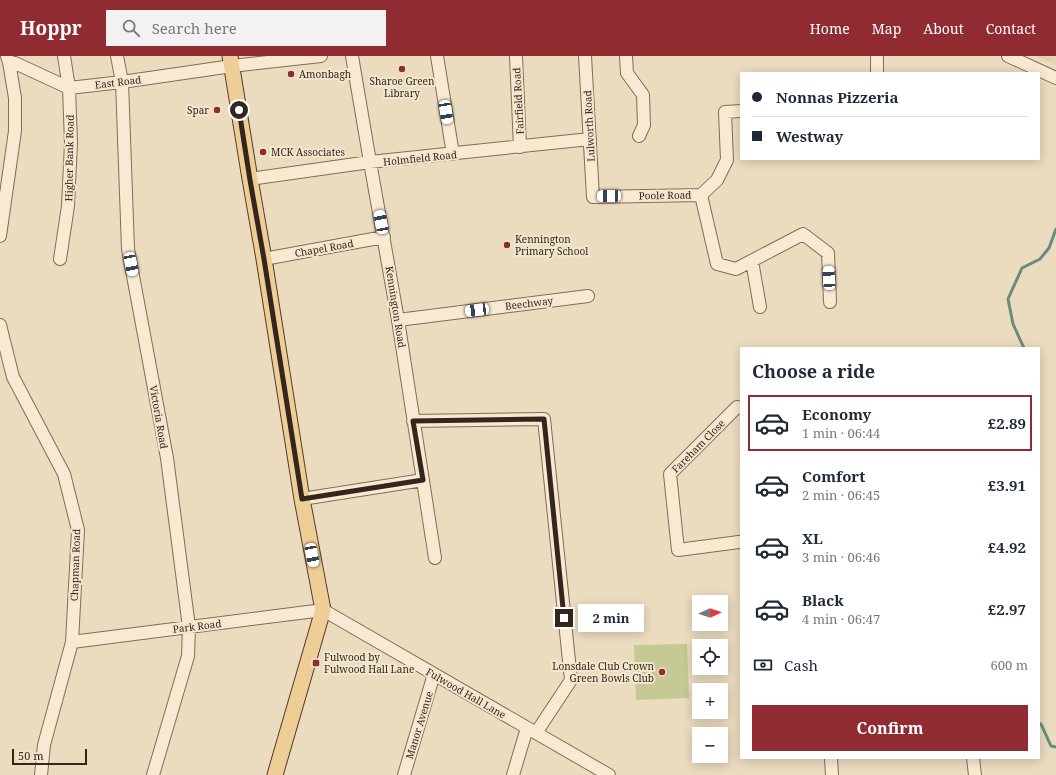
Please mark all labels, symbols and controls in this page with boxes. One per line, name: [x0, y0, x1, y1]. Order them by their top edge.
search box: [106, 10, 386, 46]
text: Hoppr: [20, 15, 82, 41]
icon: search: [120, 17, 142, 39]
text: Search here: [152, 18, 237, 38]
text: Home: [810, 19, 850, 38]
text: Map: [872, 19, 901, 38]
text: About: [923, 19, 964, 38]
text: Contact: [986, 19, 1036, 38]
marker: Sharoe Green Library: [397, 64, 407, 74]
place label: Amonbagh: [299, 67, 352, 81]
street label: Fairfield Road: [509, 67, 527, 135]
marker: Amonbagh: [286, 69, 296, 79]
street label: East Road: [94, 72, 142, 92]
place label: Sharoe Green Library: [370, 74, 435, 100]
text: Nonnas Pizzeria: [776, 87, 899, 107]
street label: Lulworth Road: [580, 90, 598, 162]
car: [438, 99, 454, 125]
route start: [230, 101, 248, 119]
place label: Spar: [187, 103, 209, 117]
marker: Spar: [212, 105, 222, 115]
street label: Higher Bank Road: [61, 115, 77, 201]
text: Westway: [776, 126, 843, 146]
place label: MCK Associates: [271, 145, 346, 159]
marker: MCK Associates: [258, 147, 268, 157]
street label: Holmfield Road: [382, 147, 458, 169]
street label: Poole Road: [639, 188, 691, 202]
car: [597, 190, 621, 202]
car: [373, 209, 389, 235]
place label: Kennington Primary School: [515, 232, 588, 258]
street label: Chapel Road: [294, 236, 354, 260]
marker: Kennington Primary School: [502, 240, 512, 250]
car: [123, 251, 139, 277]
street label: Kennington Road: [383, 265, 409, 349]
car: [822, 266, 836, 290]
street label: Beechway: [504, 293, 554, 313]
car: [464, 303, 490, 317]
text: Choose a ride: [752, 359, 875, 383]
street label: Victoria Road: [147, 384, 171, 450]
text: Economy: [802, 404, 871, 424]
icon: car: [754, 405, 790, 441]
text: £2.89: [988, 413, 1026, 433]
street label: Fareham Close: [668, 416, 728, 476]
text: 1 min · 06:44: [802, 424, 880, 442]
text: Comfort: [802, 466, 865, 486]
icon: car: [754, 467, 790, 503]
text: £3.91: [988, 475, 1026, 495]
text: 2 min · 06:45: [802, 486, 880, 504]
text: XL: [802, 528, 823, 548]
street label: Chapman Road: [67, 529, 83, 601]
icon: car: [754, 529, 790, 565]
text: £4.92: [988, 537, 1026, 557]
car: [304, 542, 320, 568]
text: 3 min · 06:46: [802, 548, 880, 566]
text: Black: [802, 590, 844, 610]
icon: car: [754, 591, 790, 627]
north arrow: [692, 595, 728, 631]
map controls: [692, 595, 728, 763]
text: £2.97: [988, 599, 1026, 619]
callout: 2 min: [578, 604, 644, 632]
route end: [555, 609, 573, 627]
text: 2 min: [593, 609, 629, 627]
text: 4 min · 06:47: [802, 610, 880, 628]
street label: Park Road: [172, 616, 222, 636]
button: locate: [692, 639, 728, 675]
place label: Fulwood by Fulwood Hall Lane: [324, 650, 414, 676]
icon: cash: [752, 654, 774, 676]
text: Cash: [784, 655, 818, 675]
text: 600 m: [991, 656, 1028, 674]
marker: Fulwood by Fulwood Hall Lane: [311, 658, 321, 668]
place label: Lonsdale Club Crown Green Bowls Club: [552, 659, 655, 685]
street label: Fulwood Hall Lane: [423, 664, 509, 722]
marker: Lonsdale Club Crown Green Bowls Club: [657, 667, 667, 677]
button: +: [692, 683, 728, 719]
street label: Manor Avenue: [402, 689, 436, 761]
button: Confirm: [752, 705, 1028, 751]
button: −: [692, 727, 728, 763]
scale bar: [12, 747, 87, 766]
text: 50 m: [18, 748, 44, 763]

